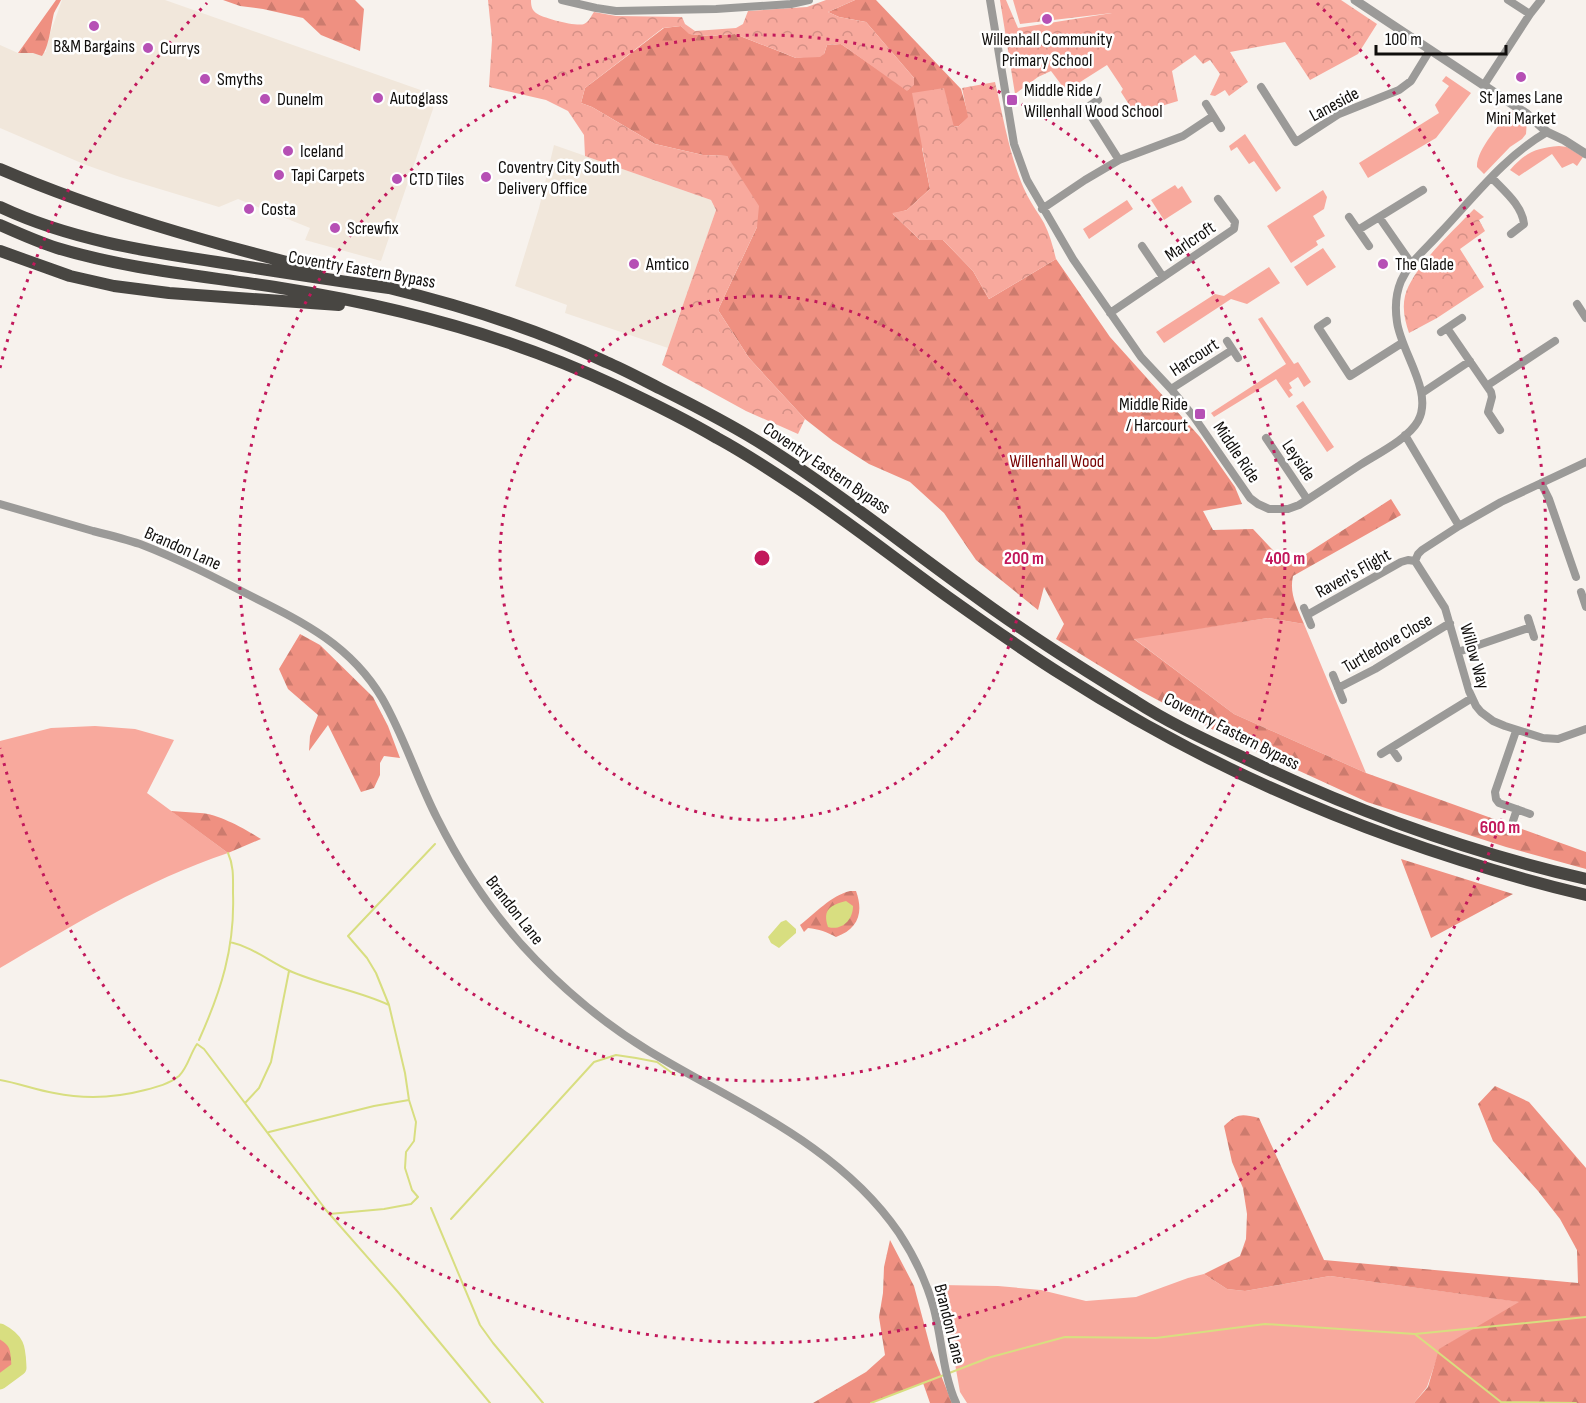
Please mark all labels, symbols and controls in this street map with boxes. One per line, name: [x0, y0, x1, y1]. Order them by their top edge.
marker: Willenhall Community Primary School: [1040, 12, 1054, 26]
scale bar: [1376, 18, 1506, 56]
marker: B&M Bargains: [87, 19, 101, 33]
place label: Willenhall Community Primary School: [981, 29, 1113, 71]
text: 100 m: [1385, 29, 1422, 50]
place label: B&M Bargains: [53, 36, 135, 57]
place label: Currys: [160, 38, 200, 59]
marker: Currys: [141, 41, 155, 55]
place label: Smyths: [217, 69, 263, 90]
marker: St James Lane Mini Market: [1514, 70, 1528, 84]
marker: Smyths: [198, 72, 212, 86]
place label: Middle Ride / Willenhall Wood School: [1024, 80, 1163, 122]
street label: Laneside: [1306, 83, 1363, 126]
place label: St James Lane Mini Market: [1479, 87, 1563, 129]
place label: Autoglass: [389, 88, 448, 109]
place label: Dunelm: [277, 89, 323, 110]
marker: Autoglass: [371, 91, 385, 105]
marker: Dunelm: [258, 92, 272, 106]
marker: Middle Ride / Willenhall Wood School: [1005, 93, 1019, 107]
place label: Iceland: [300, 141, 344, 162]
marker: Iceland: [281, 144, 295, 158]
place label: Coventry City South Delivery Office: [498, 157, 620, 199]
place label: Tapi Carpets: [291, 165, 365, 186]
marker: Tapi Carpets: [272, 168, 286, 182]
place label: CTD Tiles: [409, 169, 464, 190]
marker: Coventry City South Delivery Office: [479, 170, 493, 184]
marker: CTD Tiles: [390, 172, 404, 186]
place label: Costa: [261, 199, 296, 220]
marker: Costa: [242, 202, 256, 216]
street label: Marlcroft: [1161, 217, 1220, 266]
place label: Screwfix: [347, 218, 399, 239]
marker: Screwfix: [328, 221, 342, 235]
street label: Coventry Eastern Bypass: [287, 246, 437, 293]
place label: Amtico: [645, 254, 689, 275]
place label: The Glade: [1395, 254, 1454, 275]
marker: Amtico: [627, 257, 641, 271]
marker: The Glade: [1376, 257, 1390, 271]
street label: Harcourt: [1166, 334, 1223, 381]
place label: Middle Ride / Harcourt: [1119, 394, 1189, 436]
marker: Middle Ride / Harcourt: [1193, 407, 1207, 421]
street label: Coventry Eastern Bypass: [759, 418, 894, 519]
street label: Middle Ride: [1209, 418, 1265, 487]
street label: Leyside: [1277, 436, 1320, 485]
park label: Willenhall Wood: [1010, 451, 1104, 472]
street label: Brandon Lane: [141, 522, 224, 575]
street label: Raven's Flight: [1312, 544, 1395, 603]
centre of rings: [752, 548, 772, 568]
text: 200 m: [1004, 548, 1044, 569]
text: 400 m: [1265, 548, 1305, 569]
street label: Turtledove Close: [1339, 609, 1436, 678]
street label: Willow Way: [1455, 621, 1494, 691]
street label: Coventry Eastern Bypass: [1161, 688, 1303, 775]
text: 600 m: [1480, 817, 1520, 838]
street label: Brandon Lane: [481, 872, 548, 949]
street label: Brandon Lane: [929, 1282, 970, 1366]

